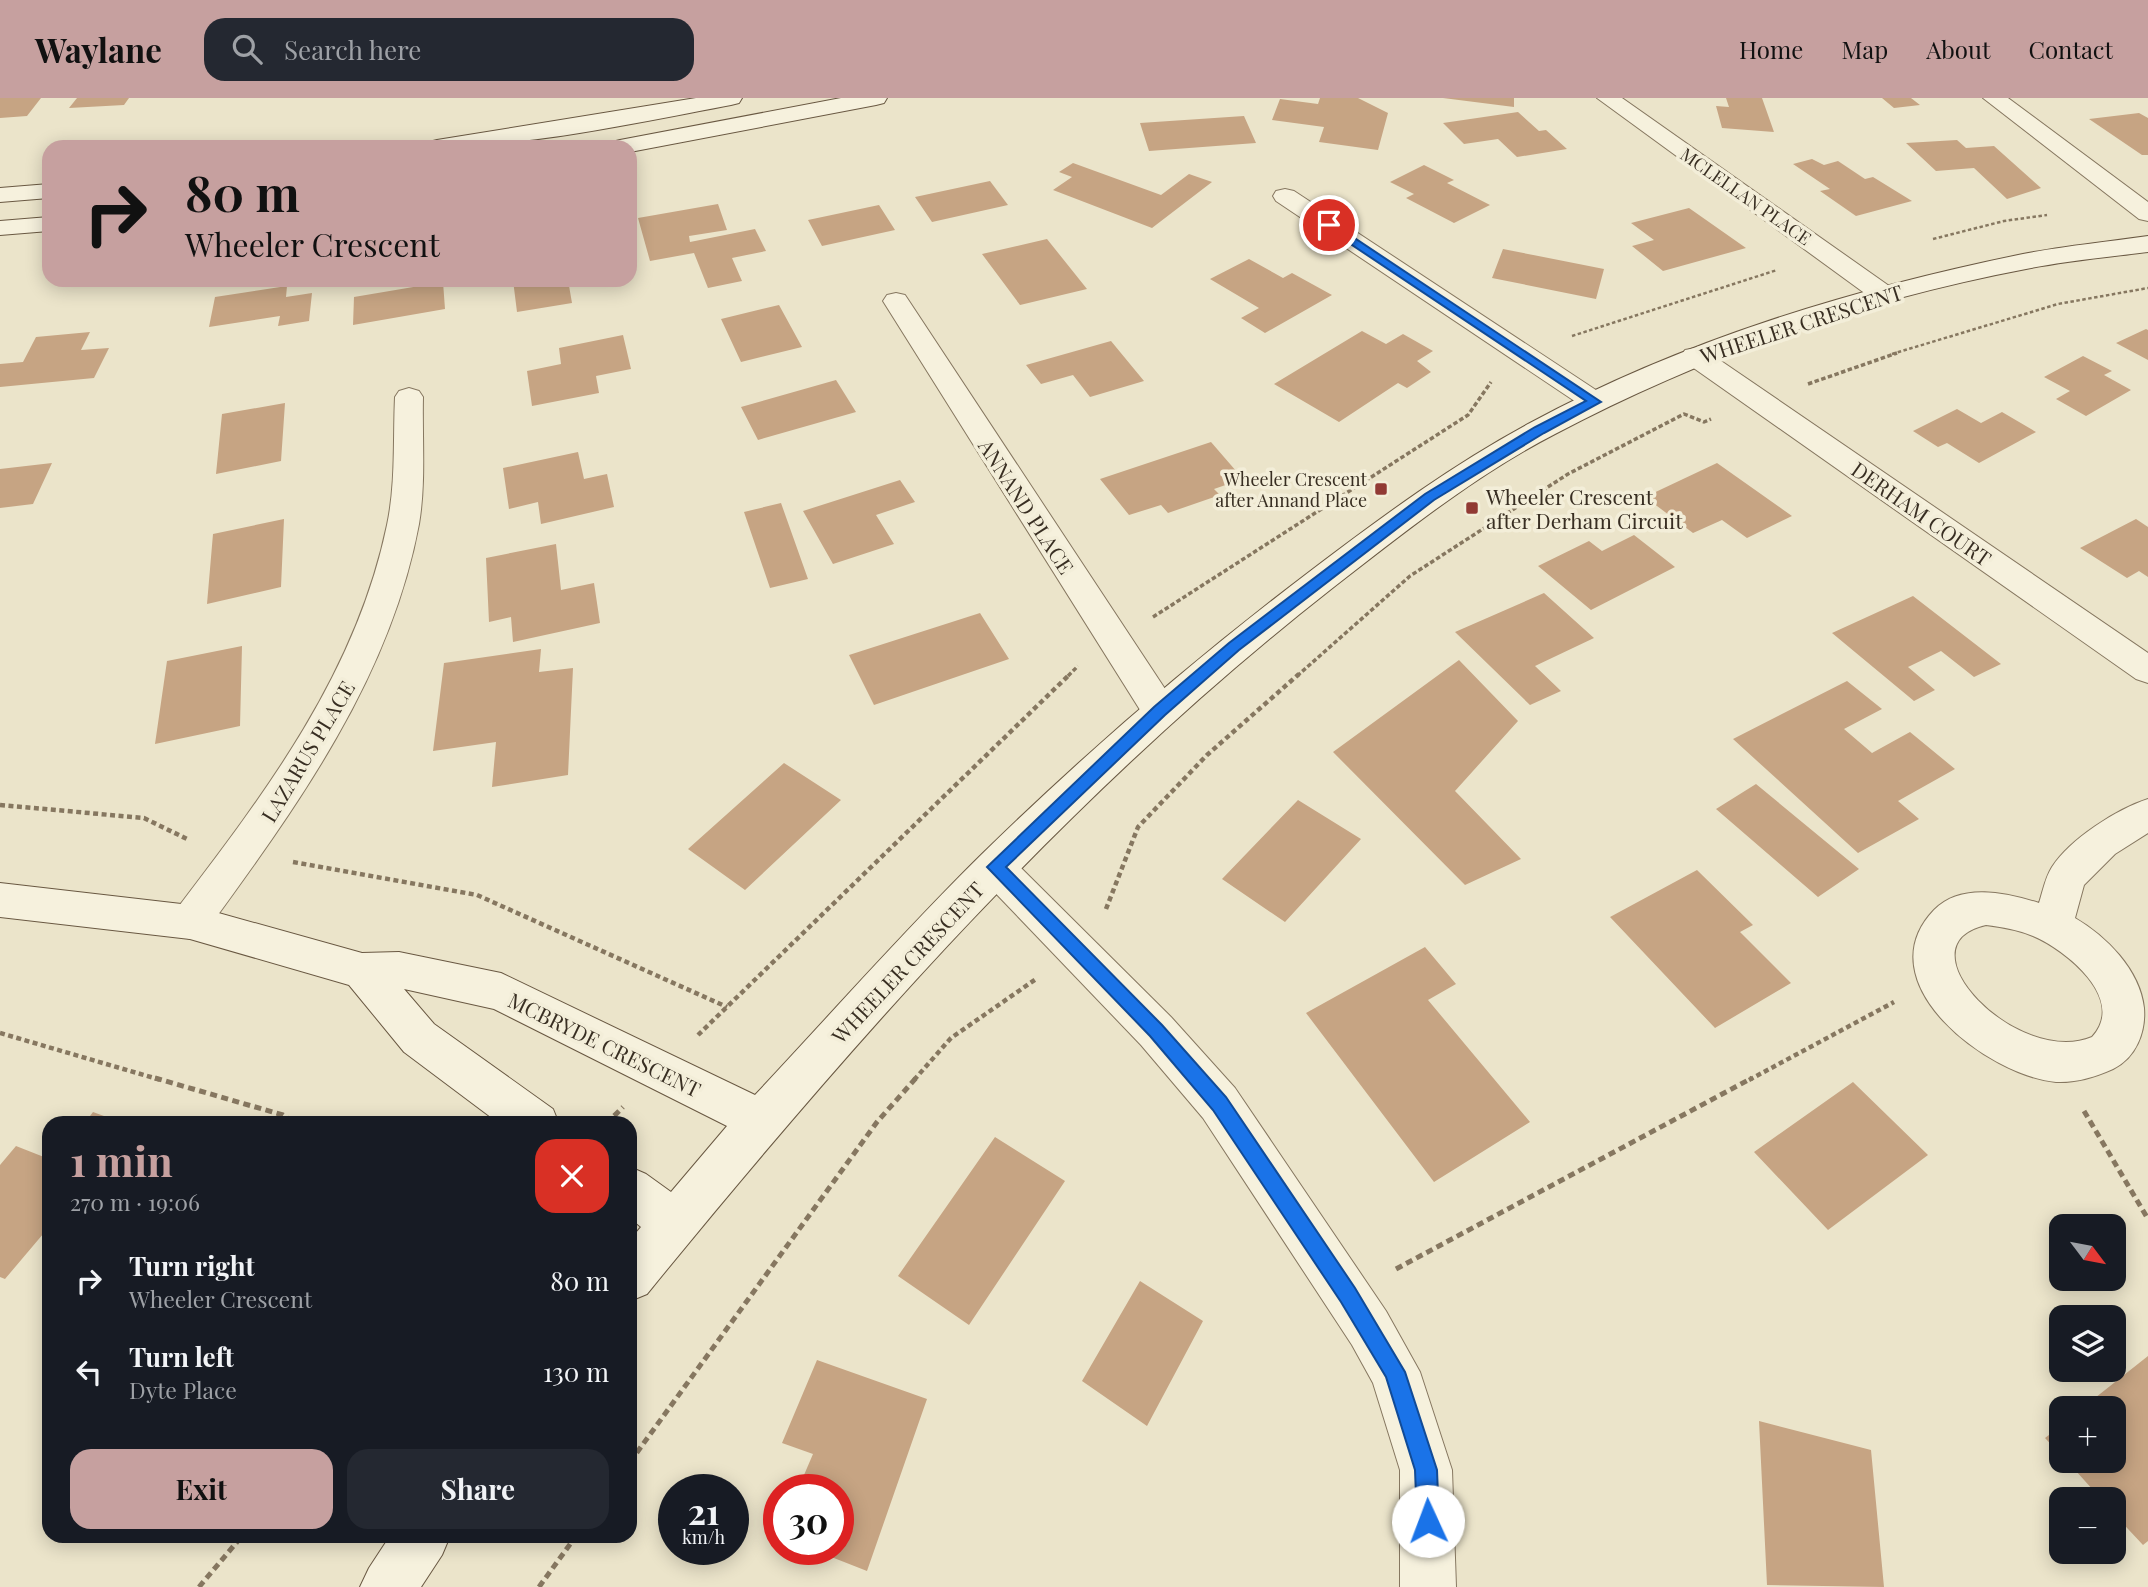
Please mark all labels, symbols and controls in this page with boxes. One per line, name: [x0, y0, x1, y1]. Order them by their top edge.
search box: [204, 18, 694, 81]
text: Waylane: [35, 27, 162, 71]
icon: search: [228, 30, 266, 68]
text: Search here: [284, 32, 421, 67]
text: Home: [1739, 33, 1803, 65]
text: Map: [1841, 33, 1888, 65]
text: About: [1926, 33, 1990, 65]
text: Contact: [2028, 33, 2113, 65]
street label: MCLELLAN PLACE: [1676, 142, 1816, 250]
text: 80 m: [185, 159, 300, 224]
icon: right: [70, 168, 161, 259]
pin: [1299, 195, 1359, 255]
icon: arrive: [1310, 206, 1348, 244]
text: Wheeler Crescent: [185, 222, 440, 265]
street label: WHEELER CRESCENT: [1695, 277, 1906, 369]
street label: ANNAND PLACE: [972, 432, 1081, 579]
street label: DERHAM COURT: [1847, 454, 1997, 572]
place label: Wheeler Crescent after Annand Place: [1215, 467, 1368, 512]
marker: Wheeler Crescent after Annand Place: [1373, 481, 1389, 497]
place label: Wheeler Crescent after Derham Circuit: [1485, 482, 1683, 534]
marker: Wheeler Crescent after Derham Circuit: [1464, 500, 1480, 516]
street label: LAZARUS PLACE: [254, 675, 360, 827]
street label: WHEELER CRESCENT: [824, 875, 989, 1050]
street label: MCBRYDE CRESCENT: [504, 985, 706, 1103]
text: 1 min: [70, 1132, 173, 1188]
button: close: [535, 1139, 609, 1213]
text: 270 m · 19:06: [70, 1186, 200, 1217]
north arrow: [2049, 1214, 2126, 1292]
map controls: [2049, 1214, 2126, 1564]
text: Turn right: [129, 1248, 255, 1283]
icon: right: [70, 1262, 108, 1300]
text: 80 m: [550, 1263, 609, 1298]
text: Wheeler Crescent: [129, 1283, 312, 1314]
button: layers: [2049, 1305, 2126, 1382]
text: Turn left: [129, 1339, 234, 1374]
icon: left: [70, 1353, 108, 1391]
text: 130 m: [543, 1354, 609, 1389]
text: Dyte Place: [129, 1374, 237, 1405]
button: +: [2049, 1396, 2126, 1473]
button: Exit: [70, 1449, 333, 1529]
button: Share: [347, 1449, 609, 1529]
speed limit sign: 30: [763, 1474, 854, 1565]
position arrow: [1391, 1484, 1465, 1558]
text: 21: [688, 1487, 719, 1534]
button: −: [2049, 1487, 2126, 1564]
text: km/h: [682, 1525, 725, 1549]

